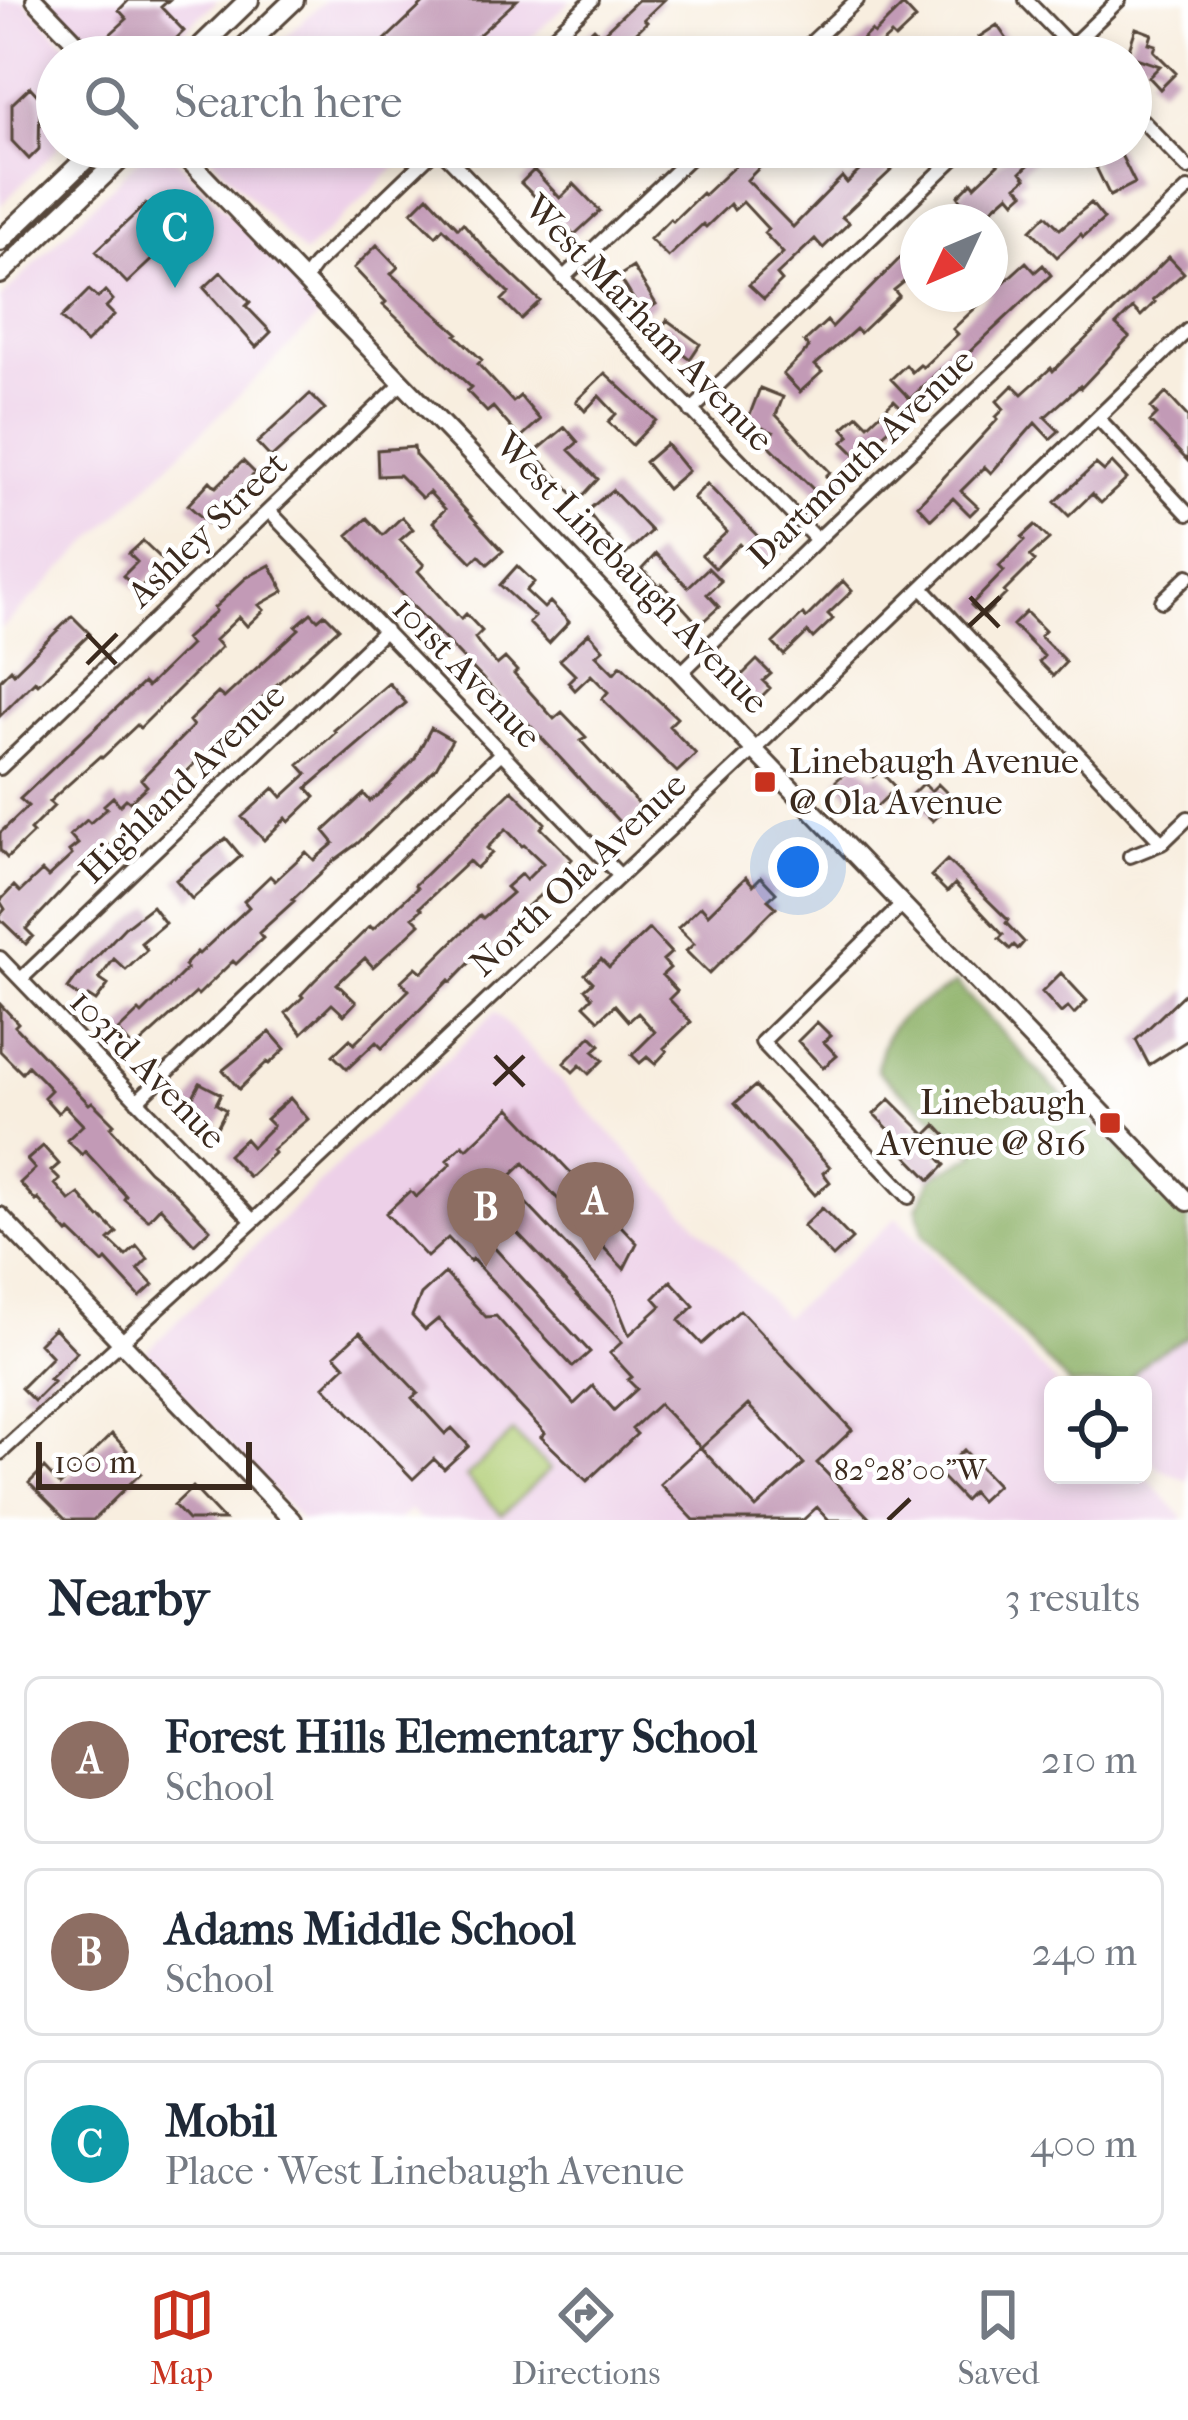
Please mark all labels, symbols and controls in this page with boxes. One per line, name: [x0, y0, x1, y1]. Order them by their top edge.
search box: [36, 36, 1152, 168]
icon: search: [78, 69, 144, 135]
text: Search here: [174, 76, 402, 129]
street label: West Marham Avenue: [515, 185, 782, 460]
pin: C: [136, 189, 214, 288]
north arrow: [900, 204, 1008, 312]
street label: Dartmouth Avenue: [739, 340, 983, 576]
street label: West Linebaugh Avenue: [486, 423, 777, 722]
street label: Ashley Street: [117, 442, 296, 617]
street label: 101st Avenue: [384, 587, 550, 757]
street label: Highland Avenue: [71, 674, 293, 892]
place label: Linebaugh Avenue @ Ola Avenue: [789, 740, 1079, 823]
street label: North Ola Avenue: [461, 763, 695, 985]
marker: Linebaugh Avenue @ Ola Avenue: [752, 769, 778, 795]
your location: [768, 837, 828, 897]
street label: 103rd Avenue: [61, 980, 235, 1158]
place label: Linebaugh Avenue @ 816: [875, 1081, 1087, 1164]
marker: Linebaugh Avenue @ 816: [1097, 1110, 1123, 1136]
pin: A: [556, 1162, 634, 1261]
pin: B: [447, 1168, 525, 1267]
map controls: [1044, 1376, 1152, 1484]
button: locate: [1044, 1376, 1152, 1484]
scale bar: [36, 1436, 252, 1489]
text: 100 m: [54, 1443, 137, 1482]
text: 82°28'00"W: [834, 1453, 988, 1488]
text: Nearby: [48, 1568, 209, 1628]
text: 3 results: [1005, 1575, 1140, 1621]
text: Forest Hills Elementary School: [165, 1711, 757, 1764]
text: A: [77, 1737, 103, 1783]
text: 210 m: [1041, 1737, 1137, 1783]
text: School: [165, 1764, 274, 1810]
text: Adams Middle School: [165, 1903, 576, 1956]
text: B: [77, 1929, 103, 1975]
text: 240 m: [1032, 1929, 1137, 1975]
text: School: [165, 1956, 274, 2002]
text: Mobil: [165, 2095, 277, 2148]
text: C: [77, 2121, 103, 2167]
text: 400 m: [1030, 2121, 1137, 2167]
text: Place · West Linebaugh Avenue: [165, 2148, 684, 2194]
tab: Map: [149, 2282, 215, 2393]
tab: Directions: [512, 2282, 660, 2393]
tab: Saved: [958, 2282, 1039, 2393]

